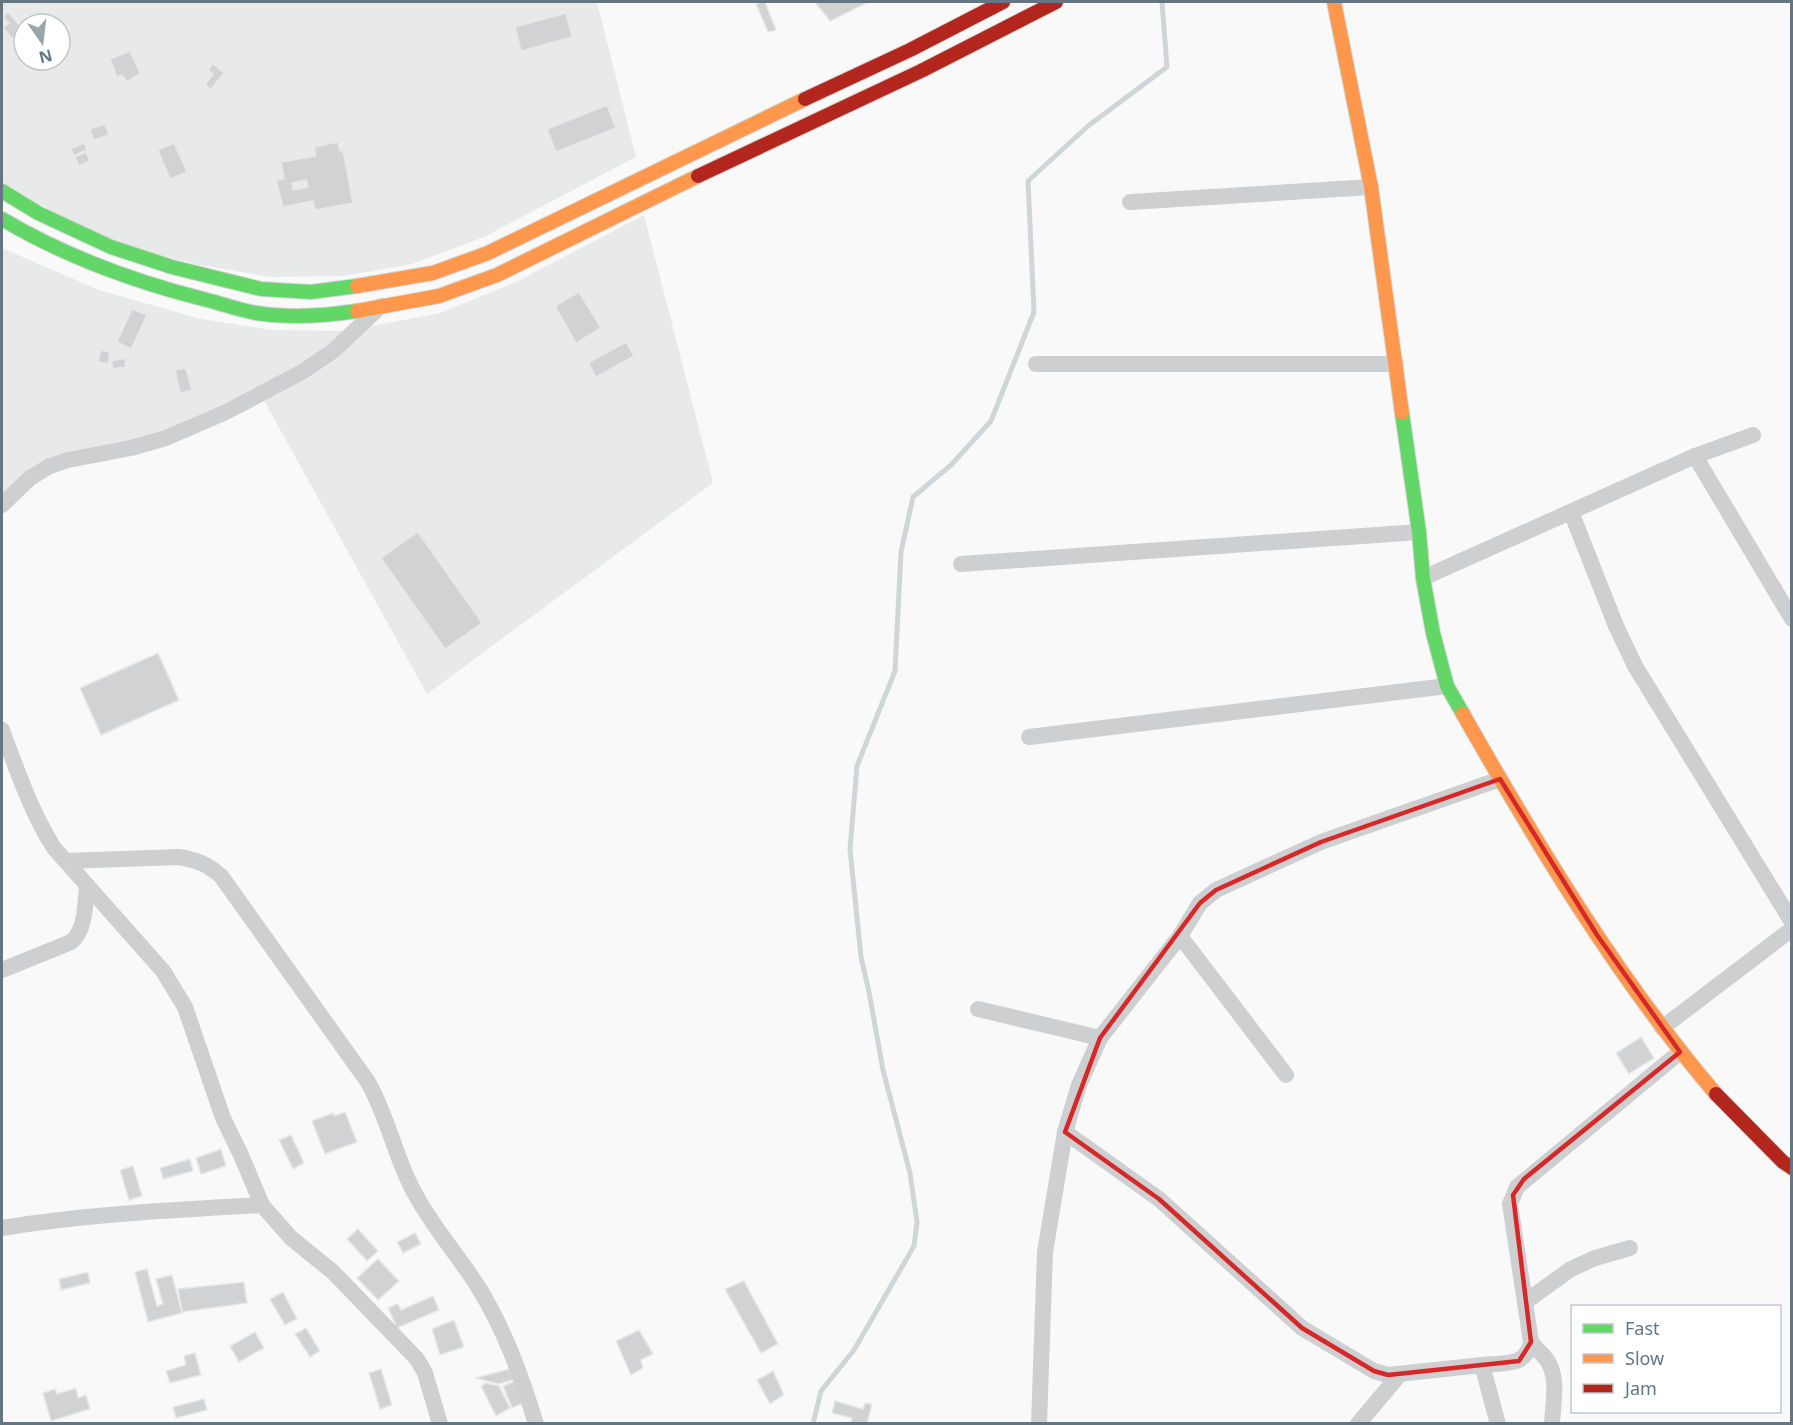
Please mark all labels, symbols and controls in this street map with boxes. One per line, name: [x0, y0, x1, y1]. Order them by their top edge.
north arrow: [12, 12, 72, 72]
text: N: [37, 44, 55, 69]
legend: [1571, 1305, 1781, 1413]
text: Fast: [1625, 1316, 1660, 1340]
text: Slow: [1625, 1346, 1664, 1370]
text: Jam: [1623, 1376, 1657, 1400]

